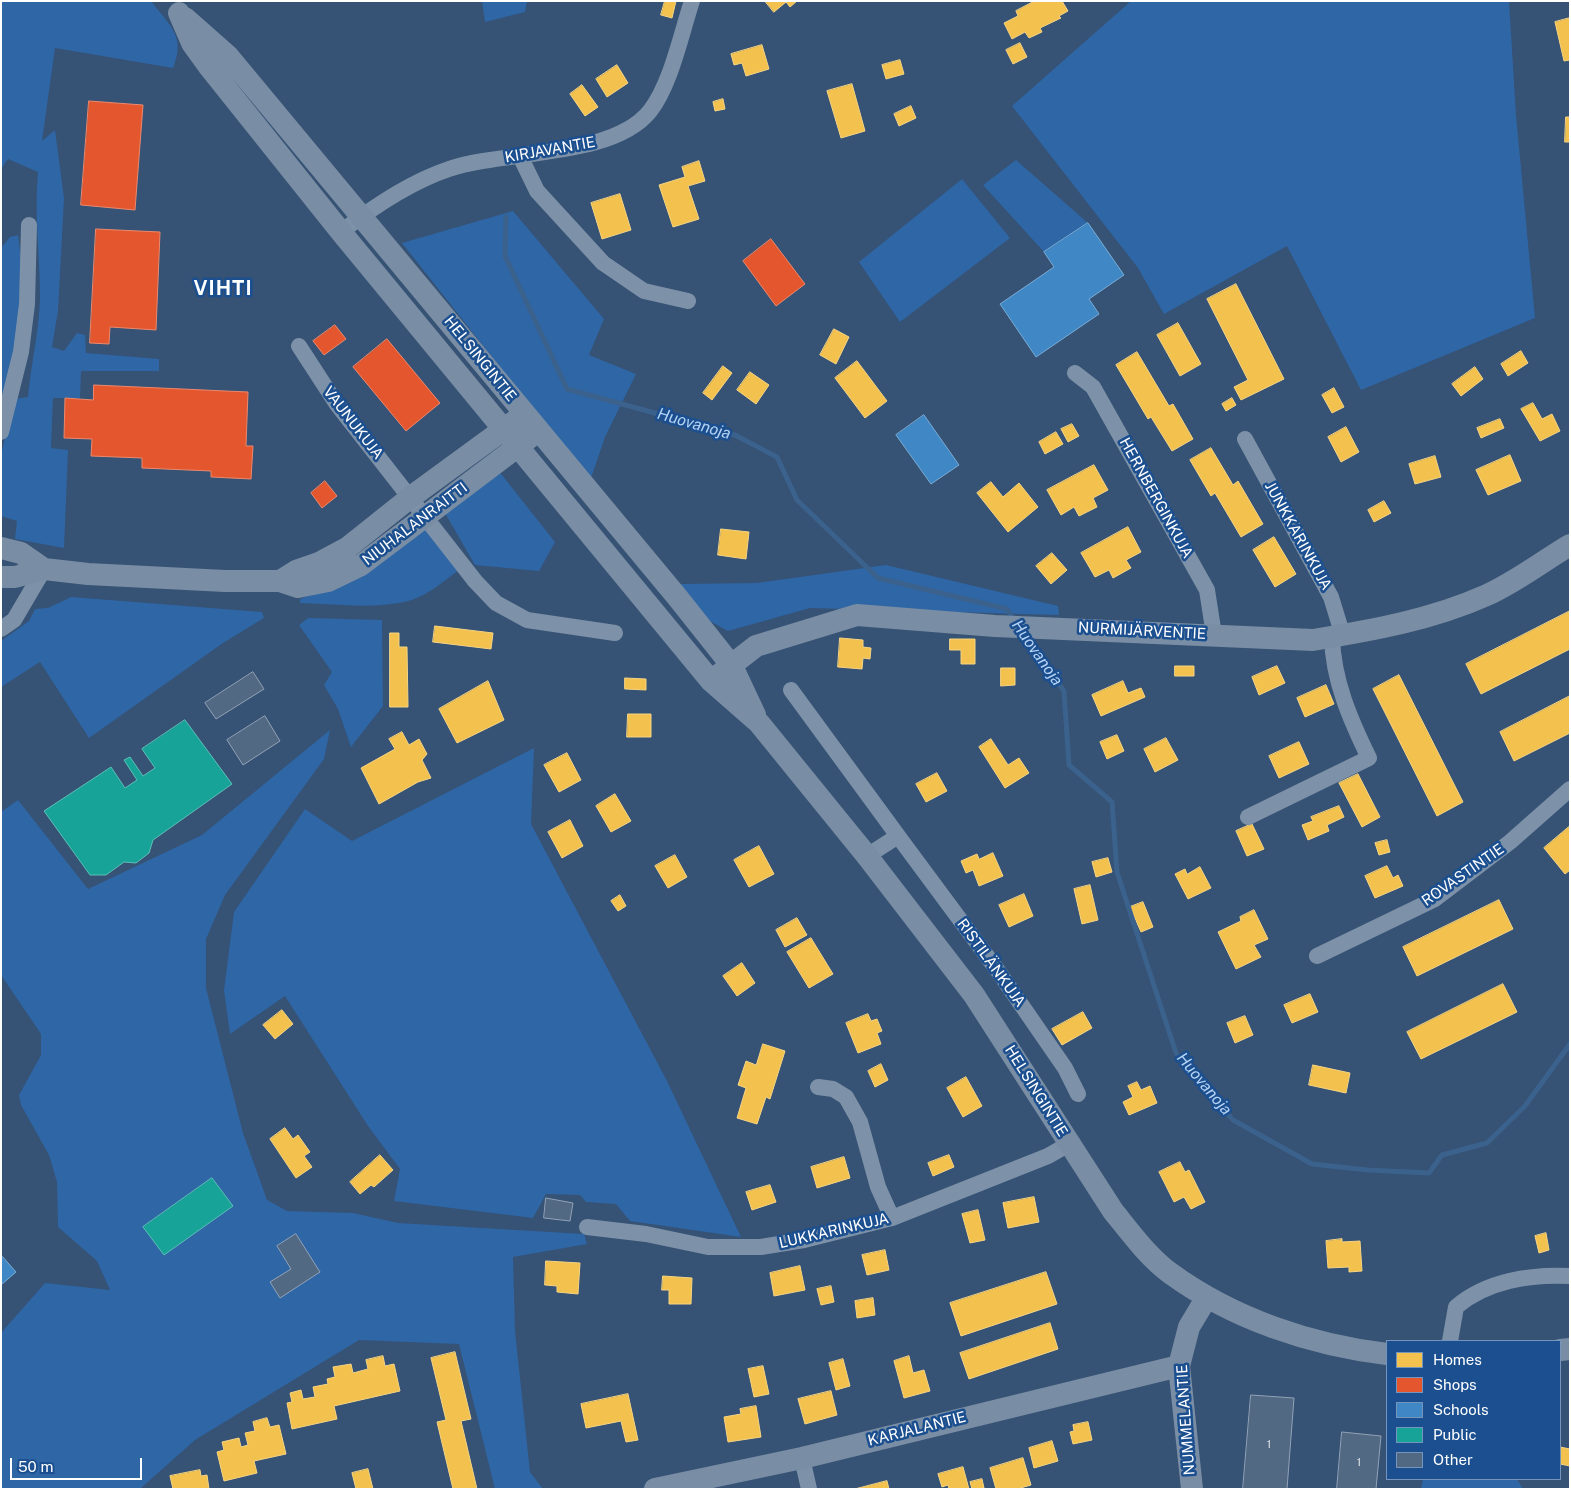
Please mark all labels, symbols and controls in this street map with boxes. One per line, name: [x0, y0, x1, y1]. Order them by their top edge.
street label: KIRJAVANTIE: [503, 133, 597, 167]
district label: VIHTI: [193, 277, 253, 301]
street label: HELSINGINTIE: [440, 313, 520, 405]
street label: VAUNUKUJA: [319, 383, 387, 463]
water label: Huovanoja: [655, 404, 733, 444]
street label: HERNBERGINKUJA: [1115, 435, 1197, 561]
street label: NIUHALANRAITTI: [359, 479, 471, 569]
street label: JUNKKARINKUJA: [1261, 479, 1335, 593]
water label: Huovanoja: [1007, 617, 1067, 689]
street label: NURMIJÄRVENTIE: [1077, 619, 1207, 643]
street label: ROVASTINTIE: [1418, 840, 1508, 910]
street label: RISTILÄNKUJA: [953, 915, 1029, 1011]
street label: HELSINGINTIE: [1001, 1042, 1071, 1140]
water label: Huovanoja: [1172, 1049, 1236, 1119]
street label: LUKKARINKUJA: [777, 1210, 891, 1252]
legend: [1386, 1340, 1561, 1480]
text: Homes: [1433, 1351, 1482, 1368]
street label: NUMMELANTIE: [1173, 1364, 1199, 1476]
text: Shops: [1433, 1376, 1477, 1393]
text: Schools: [1433, 1401, 1489, 1418]
street label: KARJALANTIE: [866, 1408, 968, 1450]
text: Public: [1433, 1426, 1477, 1443]
house number: 1: [1267, 1437, 1271, 1451]
scale bar: [12, 1448, 145, 1480]
text: Other: [1433, 1451, 1473, 1468]
house number: 1: [1357, 1455, 1361, 1469]
text: 50 m: [18, 1458, 53, 1475]

